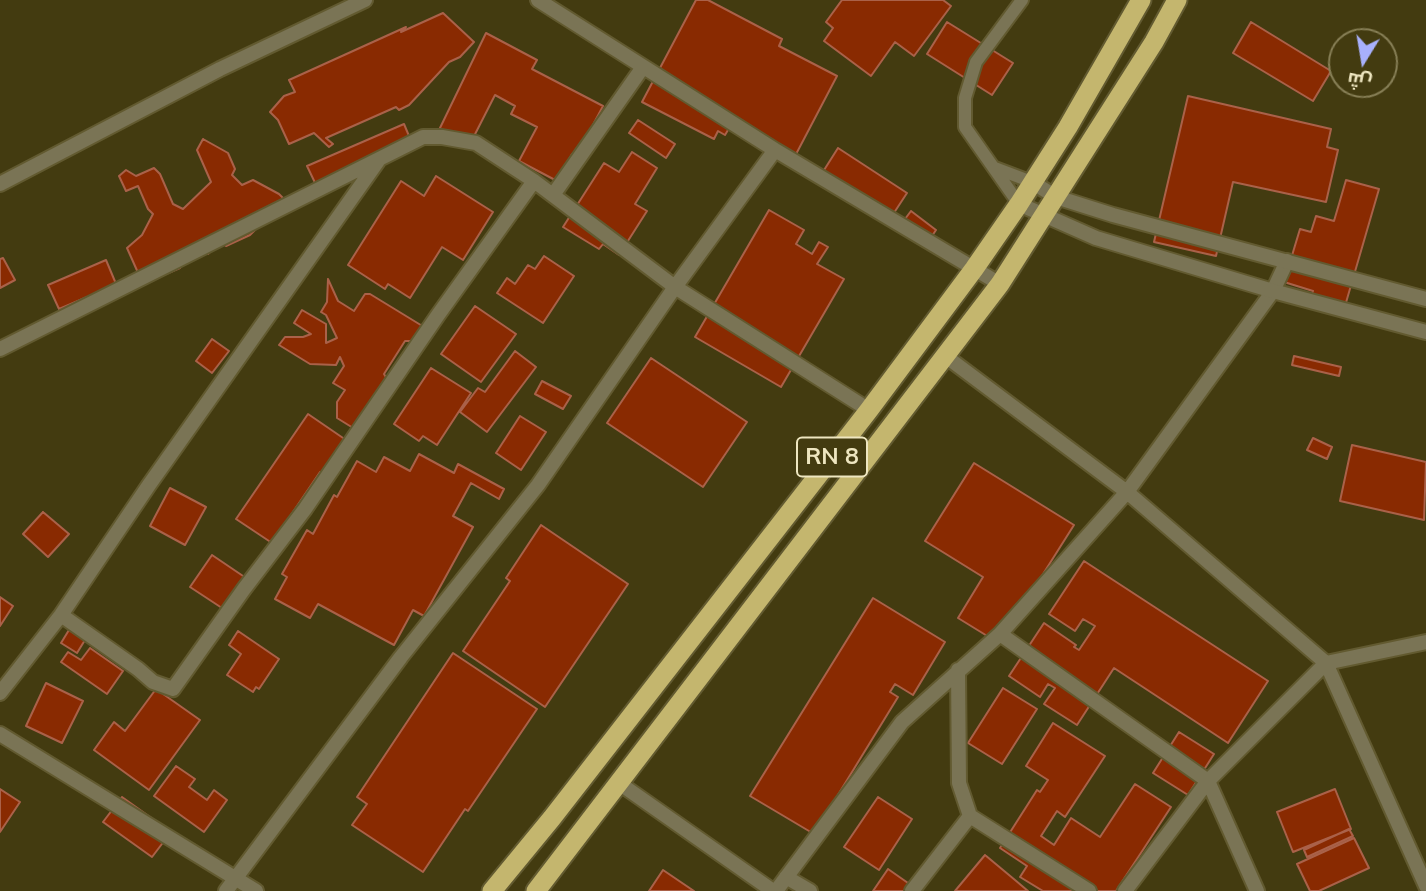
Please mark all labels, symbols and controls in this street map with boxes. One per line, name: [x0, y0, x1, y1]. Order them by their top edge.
north arrow: [1328, 28, 1398, 98]
text: ش: [1345, 68, 1374, 96]
road number: RN 8: [797, 438, 867, 477]

